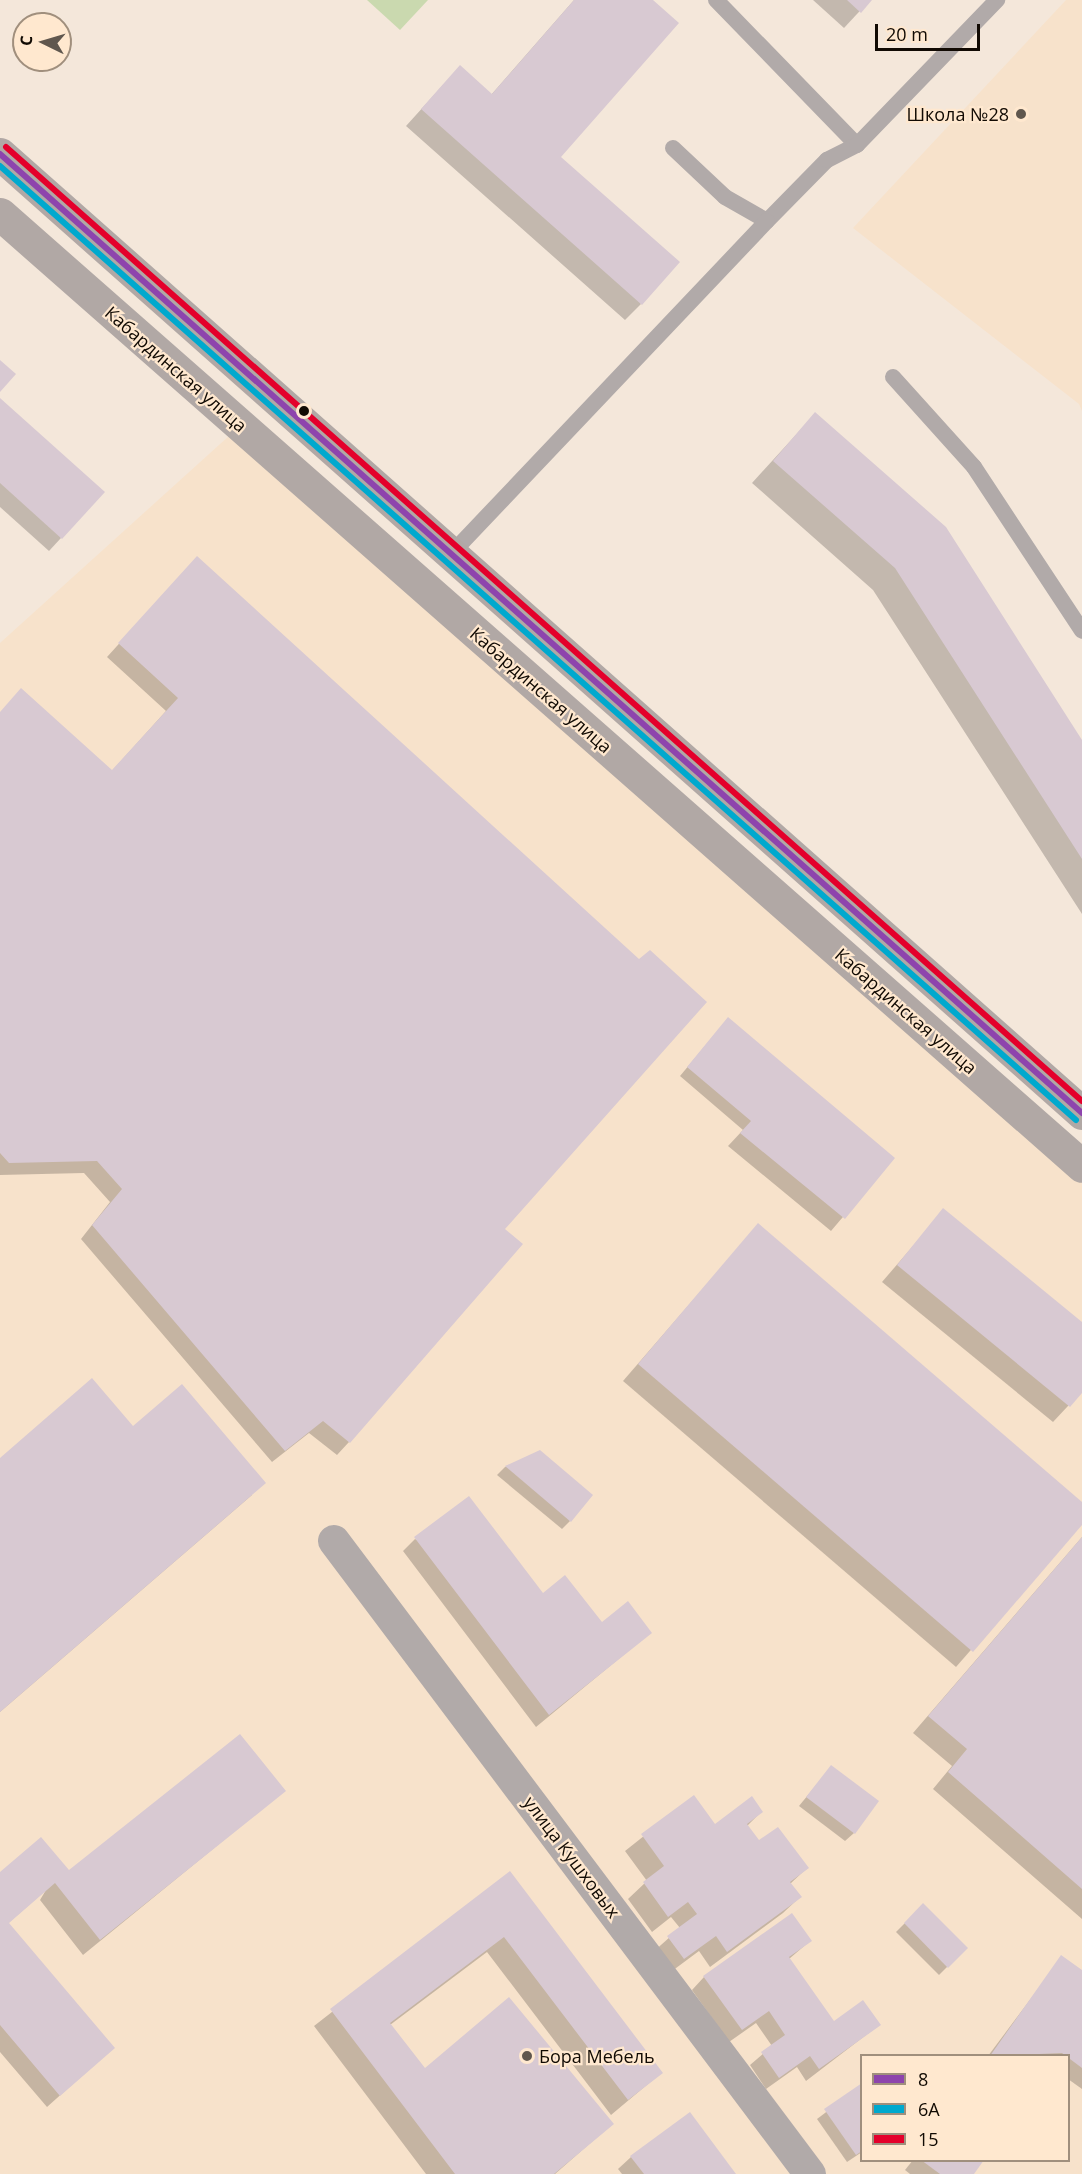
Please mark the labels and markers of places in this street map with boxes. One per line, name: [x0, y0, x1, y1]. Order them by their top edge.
place label: Школа №28: [906, 103, 1009, 125]
marker: Школа №28: [1014, 107, 1028, 121]
unlabelled marker: [298, 405, 310, 417]
place label: Бора Мебель: [539, 2045, 655, 2067]
marker: Бора Мебель: [520, 2049, 534, 2063]

